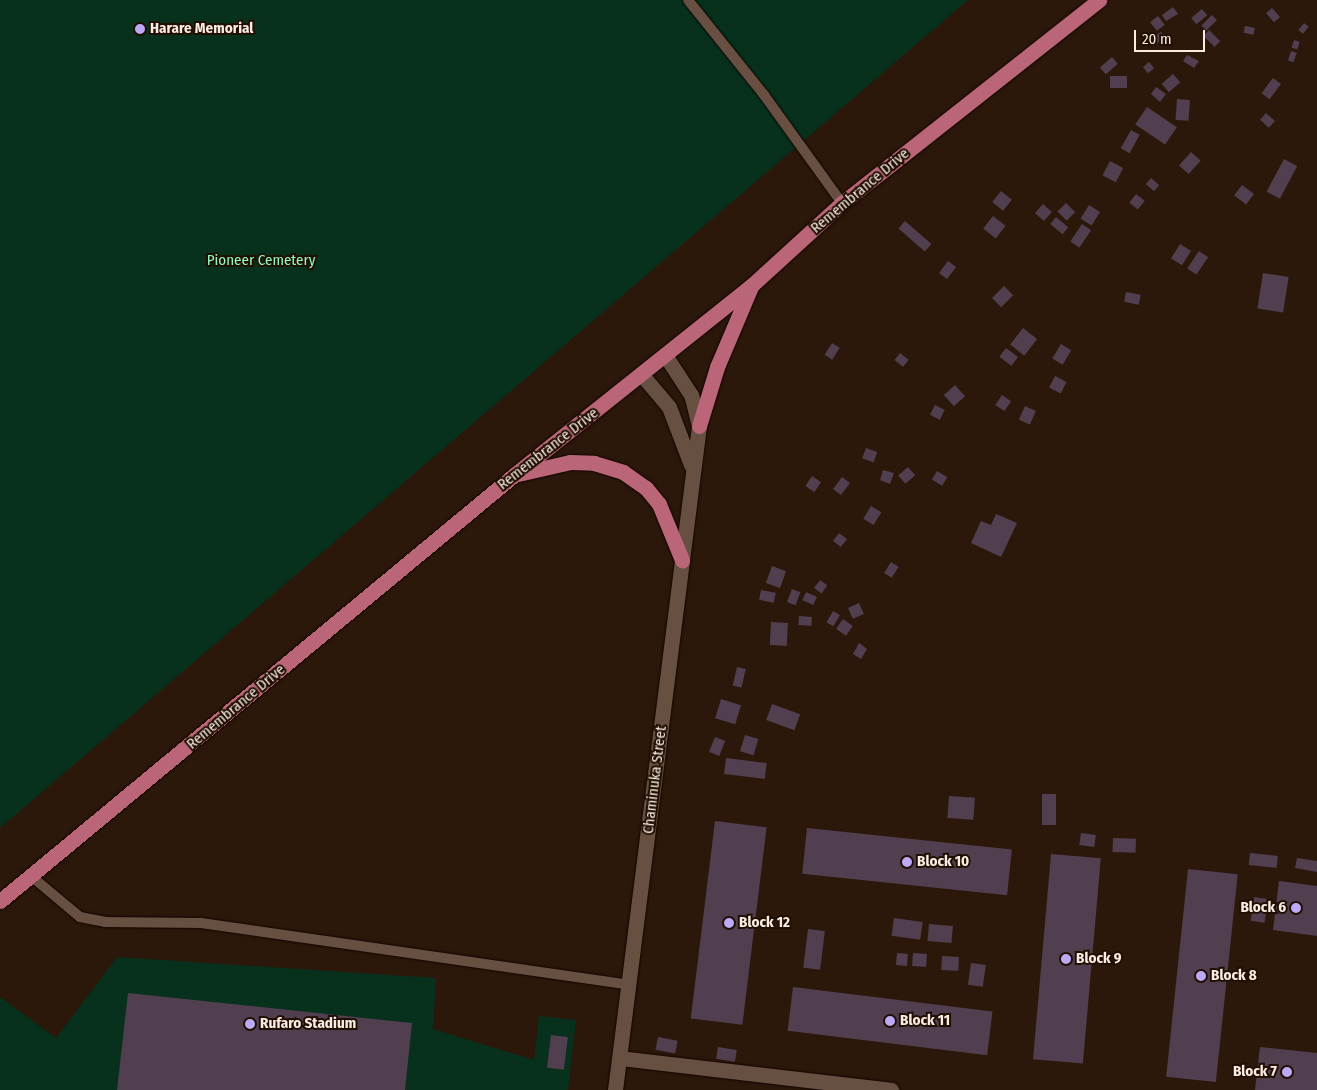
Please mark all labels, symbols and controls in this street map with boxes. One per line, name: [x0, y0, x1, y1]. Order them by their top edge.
place label: Harare Memorial: [150, 20, 253, 38]
scale bar: [1137, 20, 1208, 52]
marker: Harare Memorial: [134, 23, 146, 35]
text: 20 m: [1142, 30, 1172, 48]
street label: Remembrance Drive: [807, 145, 913, 237]
park label: Pioneer Cemetery: [207, 252, 315, 270]
street label: Remembrance Drive: [494, 404, 602, 494]
street label: Remembrance Drive: [183, 661, 289, 753]
street label: Chaminuka Street: [639, 725, 671, 835]
place label: Block 10: [917, 853, 969, 871]
marker: Block 10: [901, 856, 913, 868]
place label: Block 6: [1240, 899, 1286, 917]
marker: Block 6: [1290, 902, 1302, 914]
place label: Block 12: [739, 914, 790, 932]
marker: Block 12: [723, 917, 735, 929]
place label: Block 9: [1076, 950, 1121, 968]
marker: Block 9: [1060, 953, 1072, 965]
place label: Block 8: [1211, 967, 1257, 985]
marker: Block 8: [1195, 970, 1207, 982]
place label: Block 11: [900, 1012, 950, 1030]
place label: Rufaro Stadium: [260, 1015, 356, 1033]
marker: Block 11: [884, 1015, 896, 1027]
marker: Rufaro Stadium: [244, 1018, 256, 1030]
place label: Block 7: [1233, 1063, 1277, 1081]
marker: Block 7: [1281, 1066, 1293, 1078]

